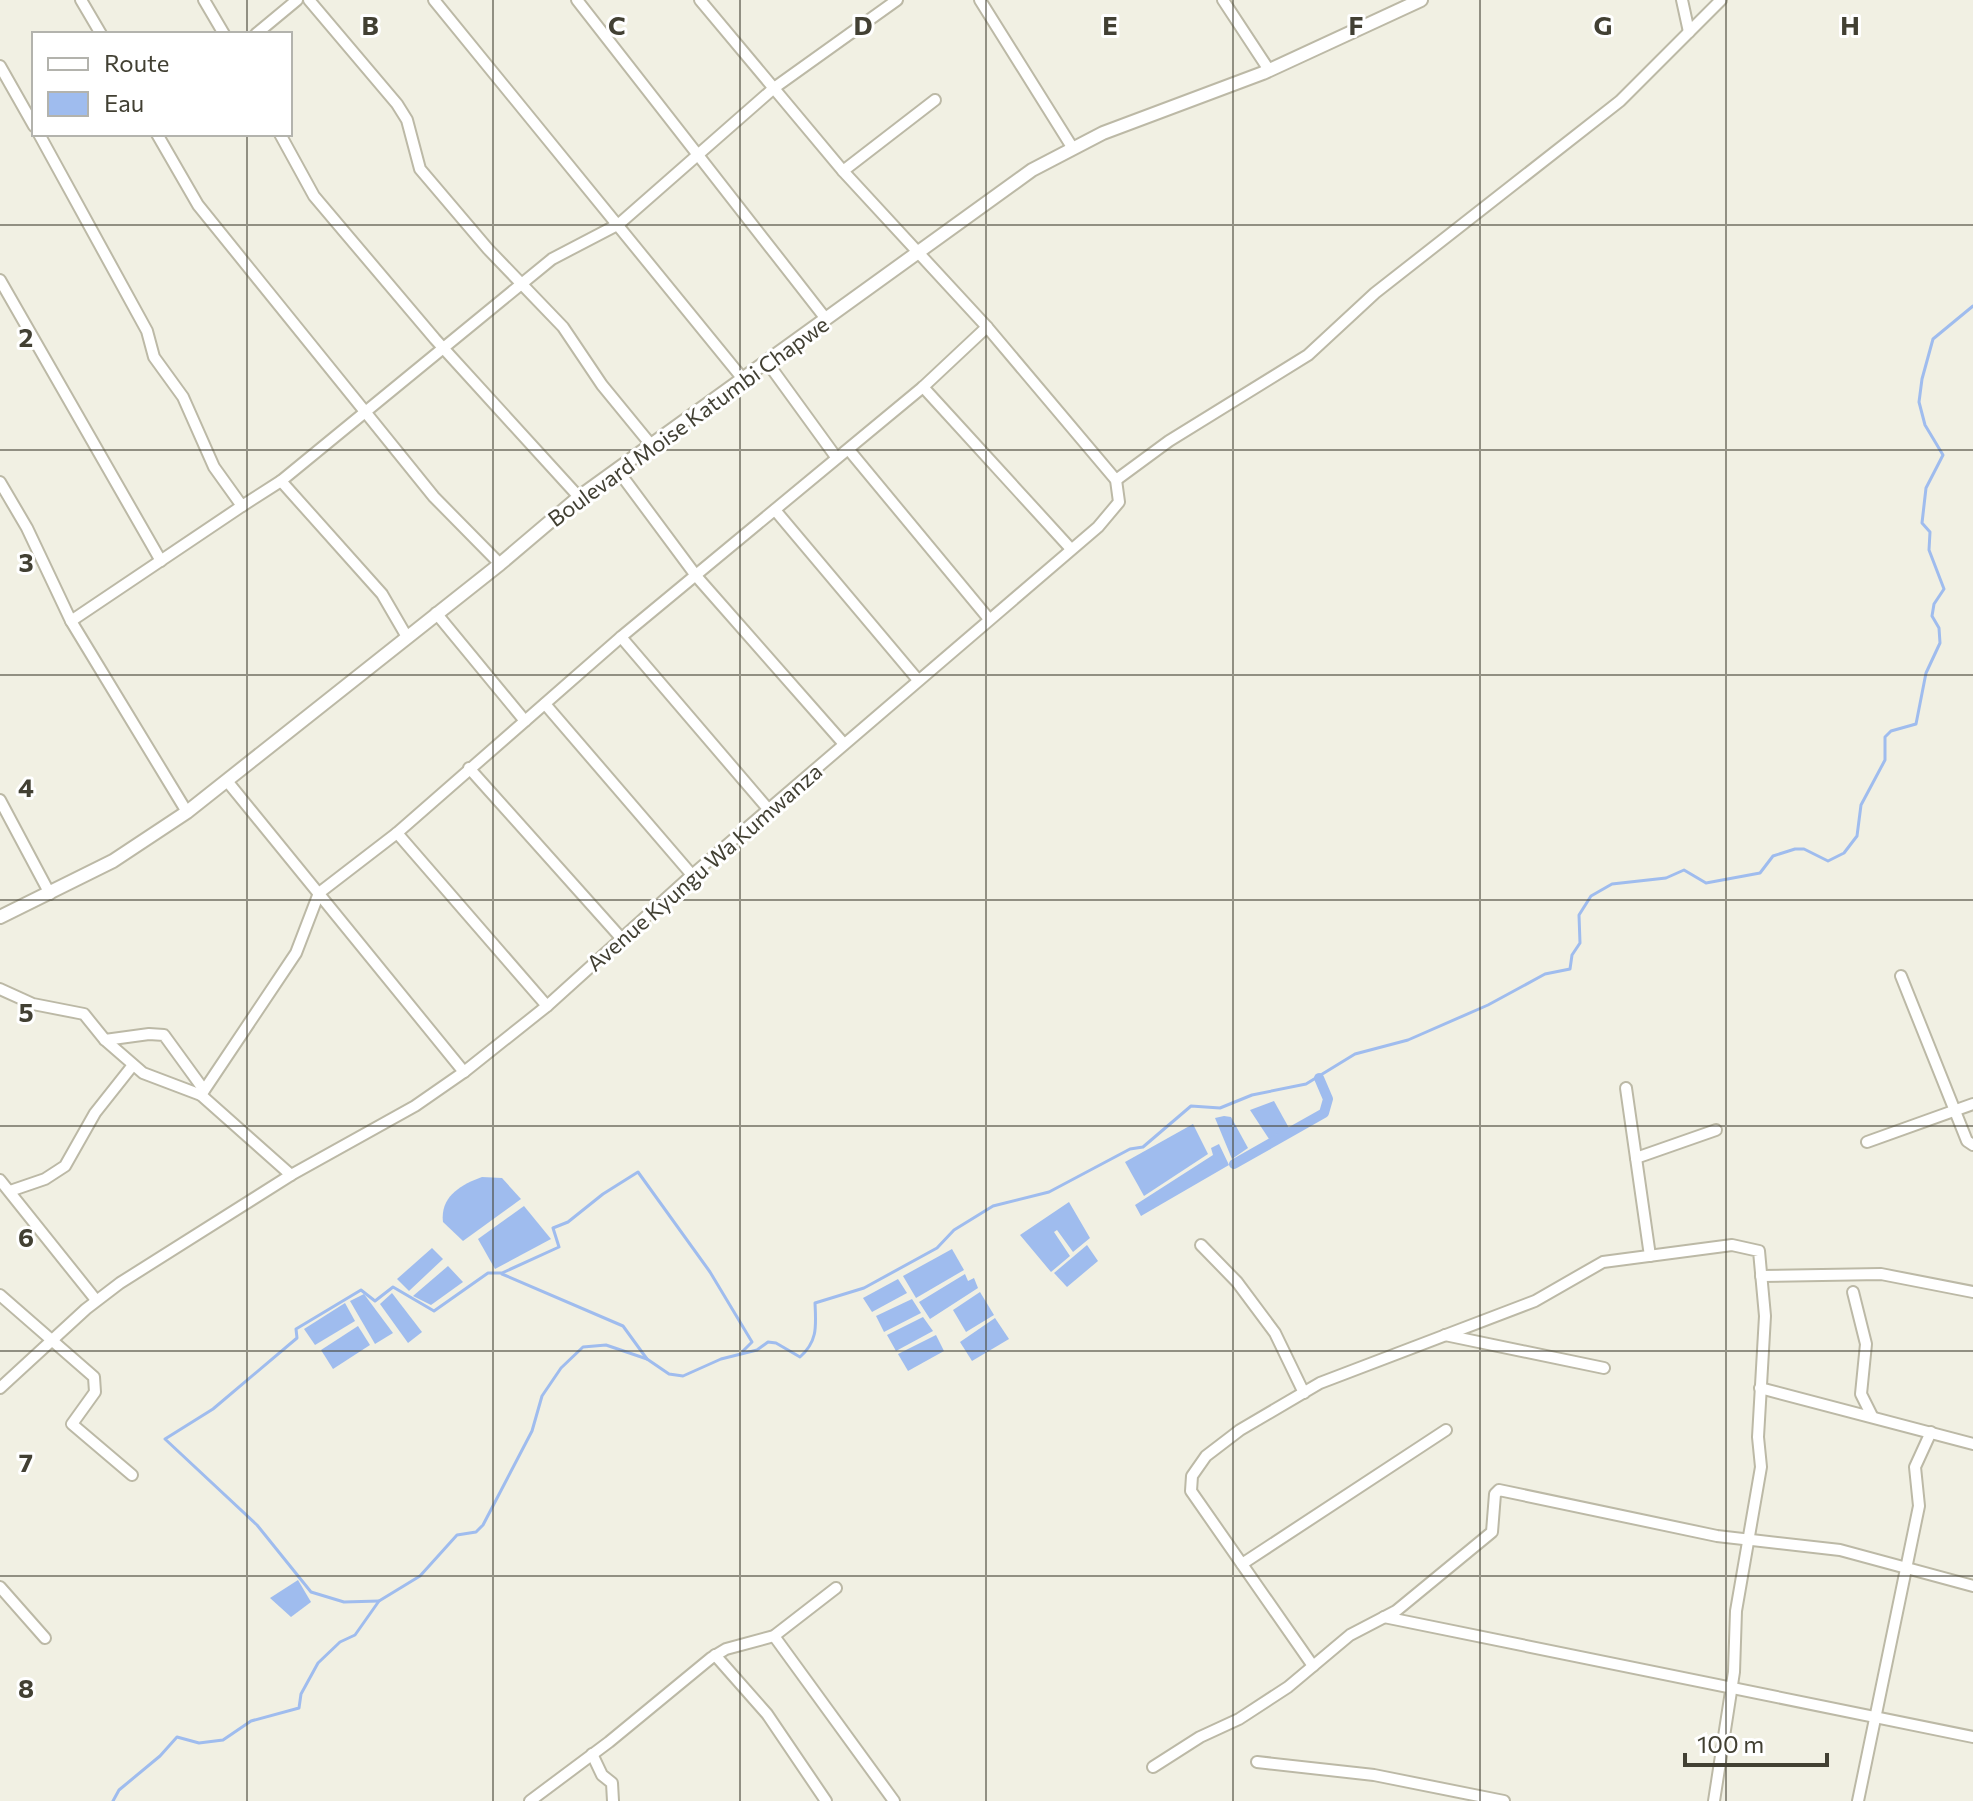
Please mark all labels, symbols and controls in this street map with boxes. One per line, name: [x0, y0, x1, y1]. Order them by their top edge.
text: B: [361, 9, 379, 40]
text: C: [608, 9, 626, 40]
text: D: [853, 9, 873, 40]
text: E: [1102, 9, 1118, 40]
text: F: [1348, 9, 1364, 40]
text: G: [1594, 9, 1612, 40]
text: H: [1840, 9, 1860, 40]
legend: [32, 32, 292, 136]
text: Route: [104, 48, 169, 77]
text: Eau: [104, 88, 144, 117]
street label: Boulevard Moise Katumbi Chapwe: [542, 310, 834, 532]
text: 2: [19, 321, 33, 352]
text: 3: [18, 546, 34, 577]
street label: Avenue Kyungu Wa Kumwanza: [581, 757, 827, 977]
text: 4: [18, 771, 34, 802]
text: 5: [18, 996, 34, 1027]
text: 6: [18, 1221, 34, 1252]
text: 7: [19, 1446, 33, 1477]
text: 8: [18, 1672, 34, 1703]
scale bar: [1685, 1717, 1827, 1767]
text: 100 m: [1697, 1729, 1764, 1758]

